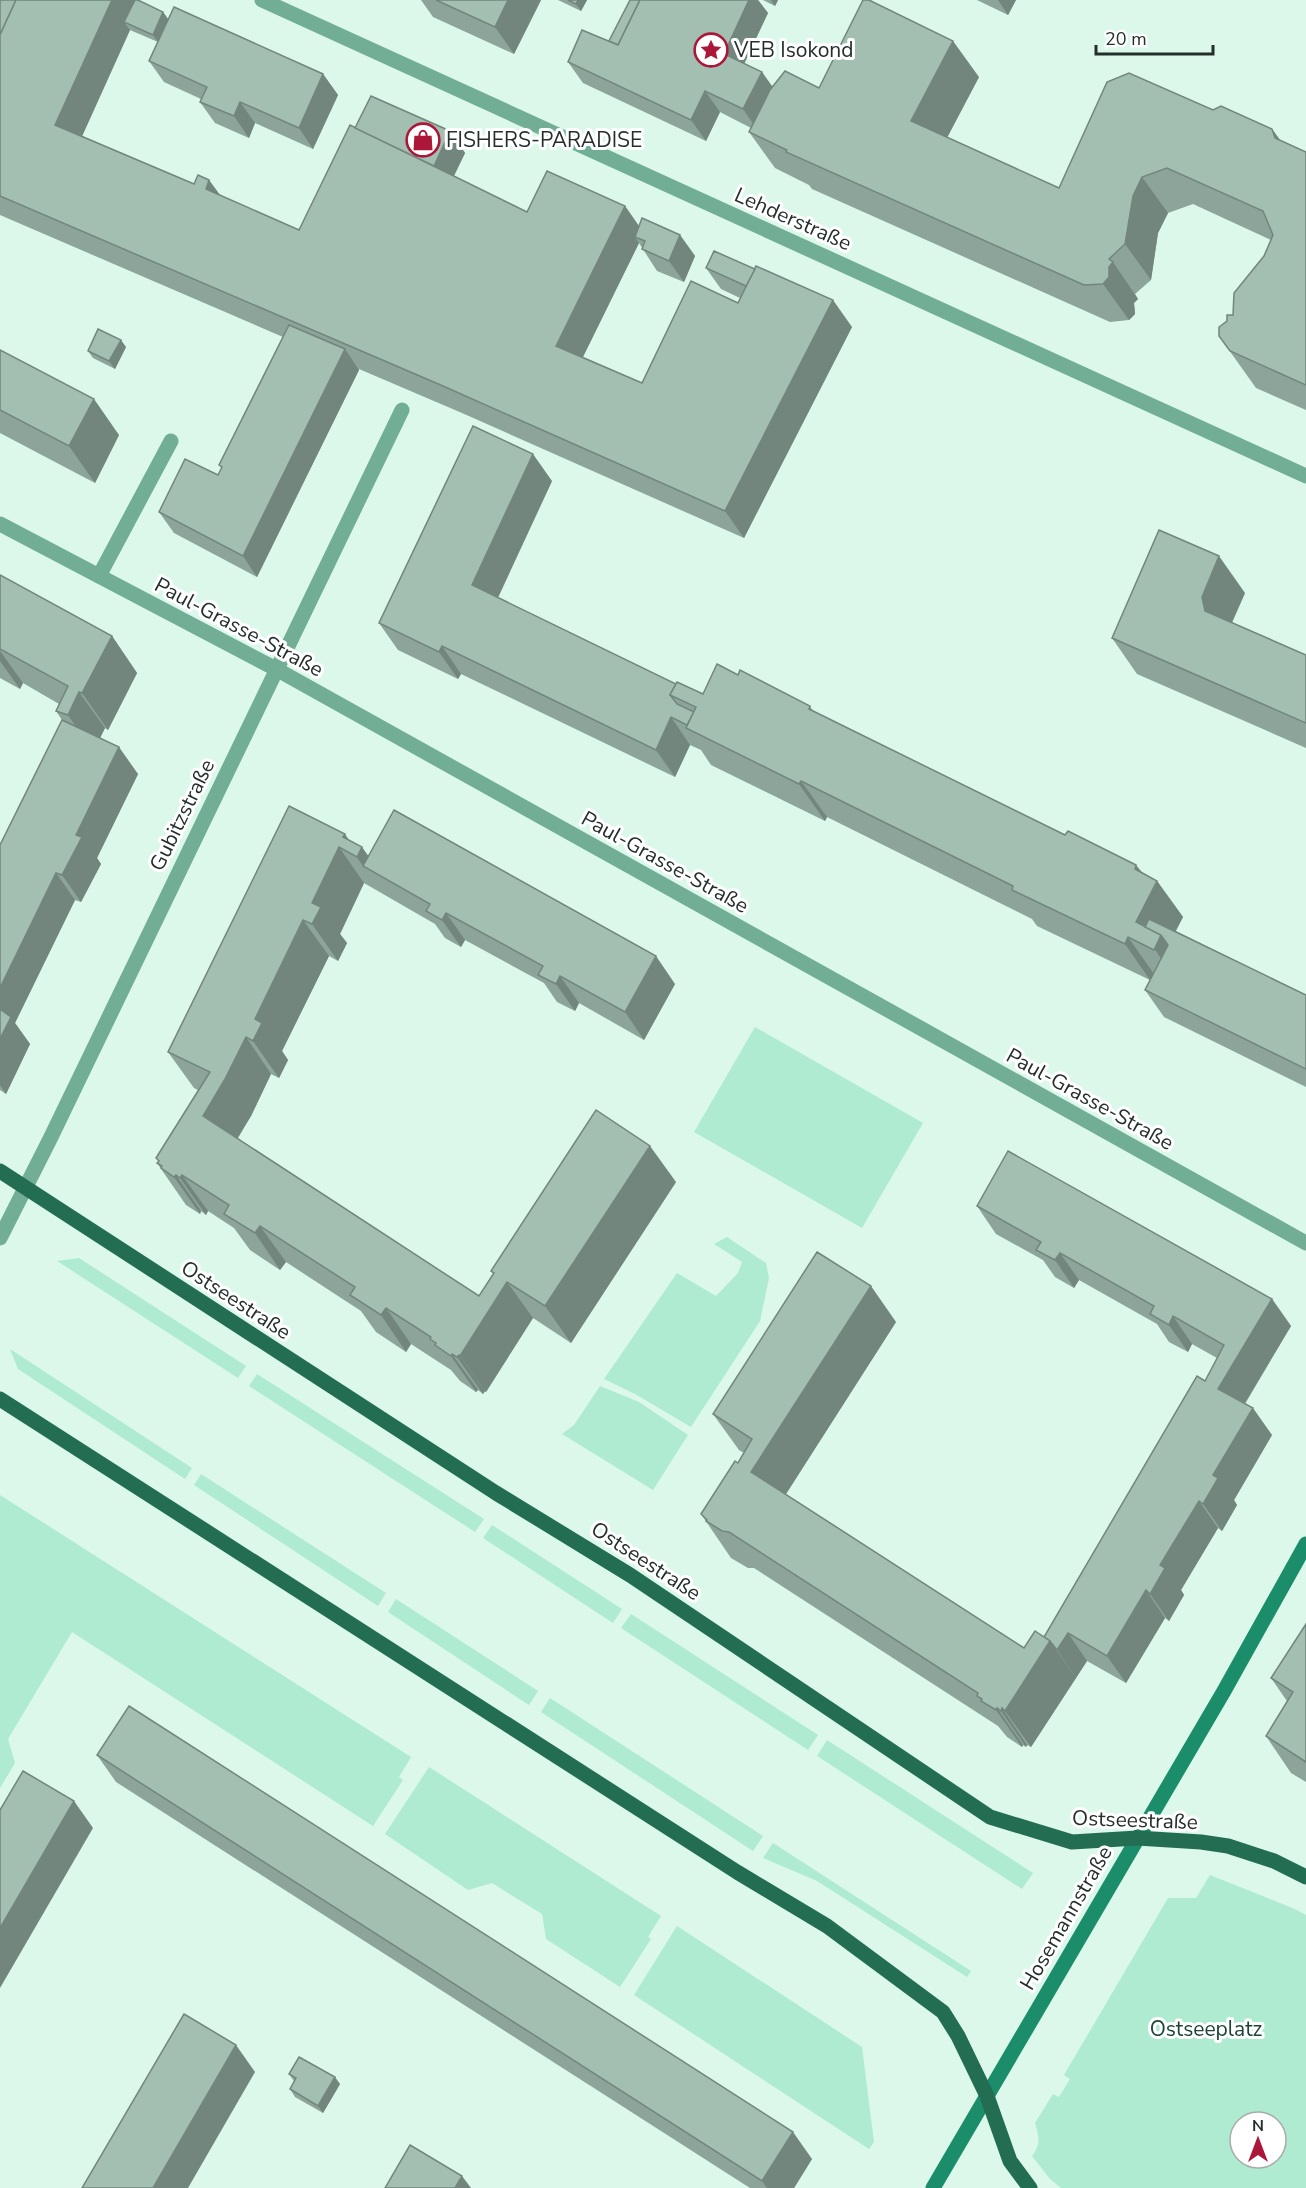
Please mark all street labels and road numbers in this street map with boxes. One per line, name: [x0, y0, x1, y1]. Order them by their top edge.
street label: Lehderstraße: [730, 181, 856, 257]
street label: Paul-Grasse-Straße: [150, 571, 328, 683]
street label: Gubitzstraße: [143, 754, 221, 876]
street label: Paul-Grasse-Straße: [576, 804, 754, 920]
street label: Paul-Grasse-Straße: [1001, 1041, 1179, 1157]
street label: Ostseestraße: [176, 1254, 296, 1346]
street label: Ostseestraße: [586, 1515, 706, 1607]
street label: Ostseestraße: [1072, 1804, 1198, 1836]
street label: Hosemannstraße: [1013, 1841, 1119, 1995]

